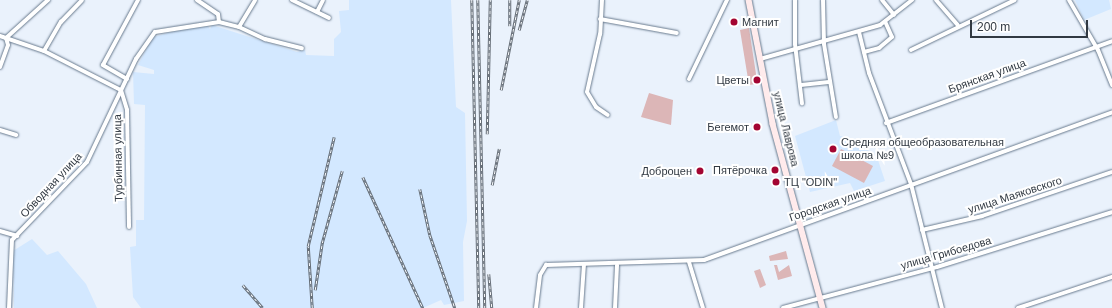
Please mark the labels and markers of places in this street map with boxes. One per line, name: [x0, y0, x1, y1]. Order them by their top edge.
place label: Магнит: [742, 15, 779, 29]
marker: Магнит: [729, 17, 739, 27]
place label: Цветы: [716, 73, 749, 87]
marker: Цветы: [752, 75, 762, 85]
place label: Бегемот: [707, 120, 749, 134]
marker: Бегемот: [752, 122, 762, 132]
place label: Средняя общеобразовательная школа №9: [841, 136, 1004, 162]
marker: Средняя общеобразовательная школа №9: [828, 144, 838, 154]
place label: Пятёрочка: [713, 163, 767, 177]
place label: Доброцен: [641, 164, 692, 178]
marker: Пятёрочка: [770, 165, 780, 175]
marker: Доброцен: [695, 166, 705, 176]
place label: ТЦ "ODIN": [784, 175, 837, 189]
marker: ТЦ "ODIN": [771, 177, 781, 187]

